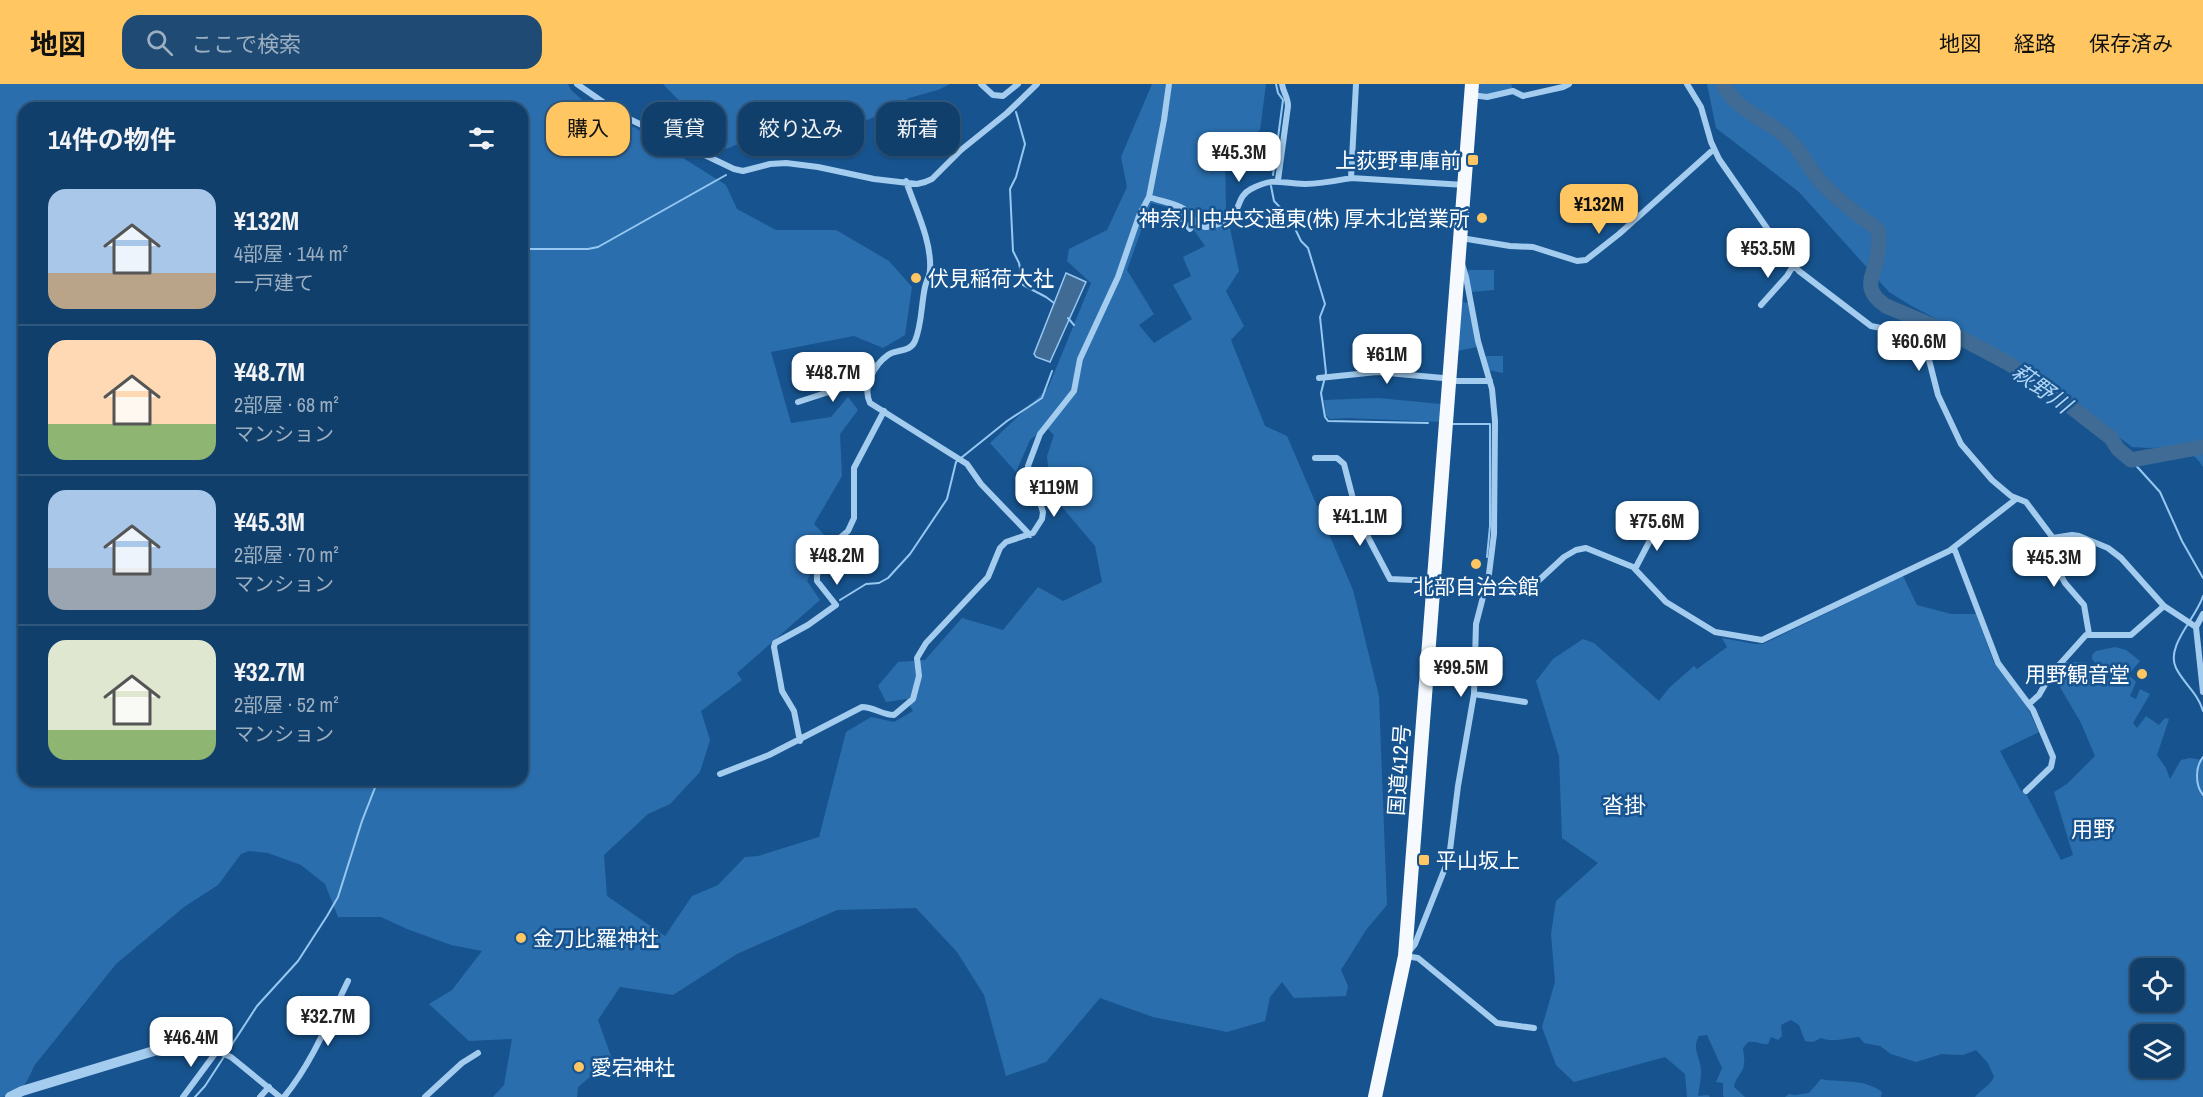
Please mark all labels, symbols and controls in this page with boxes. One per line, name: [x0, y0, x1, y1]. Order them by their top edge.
search box: [122, 15, 542, 69]
text: 地図: [30, 25, 86, 63]
icon: search: [143, 26, 176, 59]
text: ここで検索: [191, 29, 301, 59]
text: 地図: [1939, 29, 1981, 58]
text: 経路: [2014, 29, 2056, 58]
text: 保存済み: [2089, 29, 2173, 58]
chip: 購入: [546, 102, 630, 156]
chip: 賃貸: [642, 102, 726, 156]
chip: 絞り込み: [738, 102, 864, 156]
chip: 新着: [876, 102, 960, 156]
text: 14件の物件: [48, 122, 176, 157]
icon: filters: [465, 122, 498, 155]
pin: ¥45.3M: [1190, 132, 1288, 183]
text: ¥45.3M: [1212, 138, 1266, 165]
place label: 上荻野車庫前: [1335, 146, 1461, 175]
marker: 上荻野車庫前: [1466, 153, 1480, 167]
pin: ¥132M: [1557, 184, 1641, 235]
text: ¥132M: [1574, 190, 1624, 217]
text: ¥132M: [234, 203, 299, 238]
place label: 神奈川中央交通東(株) 厚木北営業所: [1139, 204, 1470, 233]
marker: 神奈川中央交通東(株) 厚木北営業所: [1475, 211, 1489, 225]
icon: home: [96, 213, 168, 285]
pin: ¥53.5M: [1719, 228, 1817, 279]
text: ¥53.5M: [1741, 234, 1795, 261]
text: 4部屋 · 144 m²: [234, 240, 348, 267]
place label: 伏見稲荷大社: [928, 264, 1054, 293]
text: 一戸建て: [234, 269, 314, 296]
marker: 伏見稲荷大社: [909, 271, 923, 285]
pin: ¥60.6M: [1870, 321, 1968, 372]
text: ¥60.6M: [1892, 327, 1946, 354]
pin: ¥61M: [1351, 334, 1423, 385]
text: ¥61M: [1366, 340, 1408, 367]
pin: ¥48.7M: [784, 352, 882, 403]
text: ¥48.7M: [234, 354, 305, 389]
water label: 萩野川: [2006, 356, 2079, 421]
text: ¥48.7M: [806, 358, 860, 385]
icon: home: [96, 364, 168, 436]
text: 2部屋 · 68 m²: [234, 391, 339, 418]
text: マンション: [234, 420, 334, 447]
pin: ¥119M: [1012, 467, 1096, 518]
text: ¥119M: [1029, 473, 1079, 500]
pin: ¥41.1M: [1311, 496, 1409, 547]
pin: ¥75.6M: [1608, 501, 1706, 552]
text: ¥41.1M: [1333, 502, 1387, 529]
text: ¥45.3M: [234, 504, 305, 539]
text: ¥75.6M: [1630, 507, 1684, 534]
icon: home: [96, 514, 168, 586]
pin: ¥48.2M: [788, 535, 886, 586]
pin: ¥45.3M: [2005, 537, 2103, 588]
text: 2部屋 · 70 m²: [234, 541, 339, 568]
text: ¥48.2M: [810, 541, 864, 568]
text: ¥45.3M: [2027, 543, 2081, 570]
marker: 北部自治会館: [1469, 557, 1483, 571]
text: マンション: [234, 570, 334, 597]
place label: 北部自治会館: [1413, 572, 1539, 601]
pin: ¥99.5M: [1412, 647, 1510, 698]
text: ¥99.5M: [1434, 653, 1488, 680]
text: ¥32.7M: [234, 654, 305, 689]
place label: 用野観音堂: [2025, 660, 2130, 689]
icon: home: [96, 664, 168, 736]
marker: 用野観音堂: [2135, 667, 2149, 681]
text: 2部屋 · 52 m²: [234, 691, 339, 718]
text: マンション: [234, 720, 334, 747]
street label: 国道412号: [1381, 723, 1417, 817]
district label: 沓掛: [1602, 790, 1646, 820]
district label: 用野: [2071, 814, 2115, 844]
place label: 平山坂上: [1436, 846, 1520, 875]
marker: 平山坂上: [1417, 853, 1431, 867]
place label: 金刀比羅神社: [533, 924, 659, 953]
marker: 金刀比羅神社: [514, 931, 528, 945]
map controls: [2130, 958, 2184, 1078]
button: locate: [2130, 958, 2184, 1012]
pin: ¥32.7M: [279, 996, 377, 1047]
text: ¥32.7M: [301, 1002, 355, 1029]
pin: ¥46.4M: [142, 1017, 240, 1068]
text: ¥46.4M: [164, 1023, 218, 1050]
button: layers: [2130, 1024, 2184, 1078]
place label: 愛宕神社: [591, 1053, 675, 1082]
marker: 愛宕神社: [572, 1060, 586, 1074]

